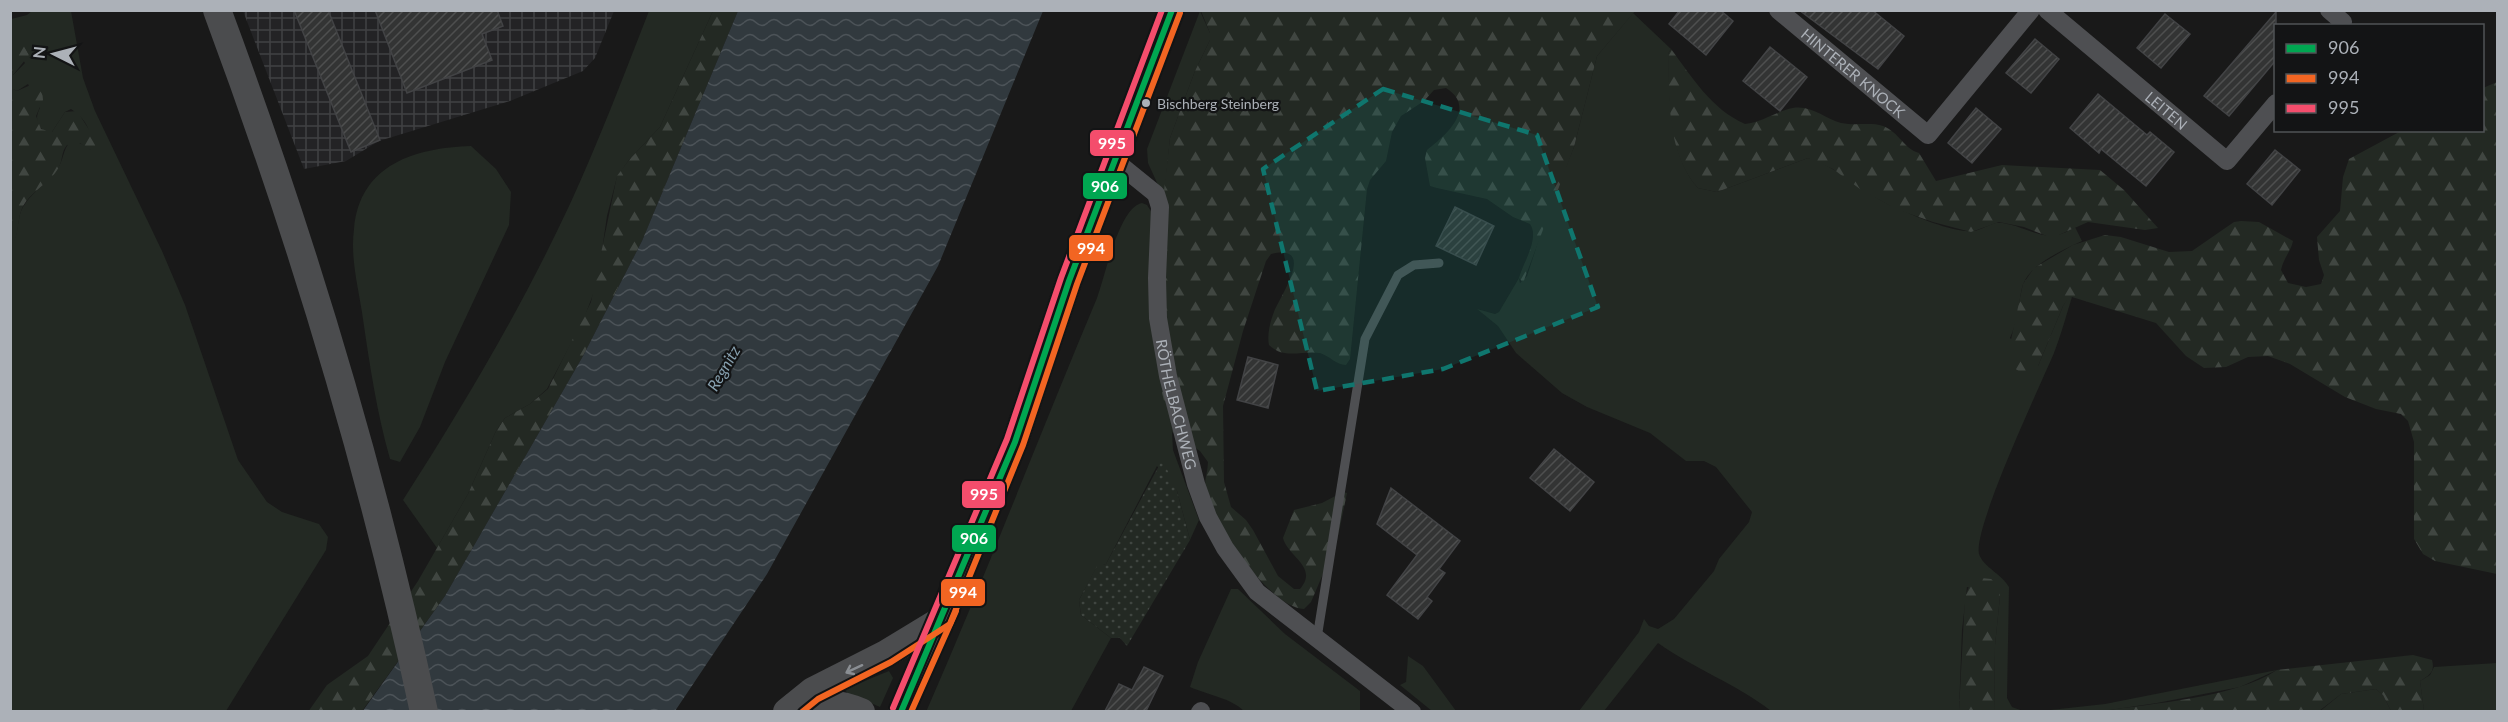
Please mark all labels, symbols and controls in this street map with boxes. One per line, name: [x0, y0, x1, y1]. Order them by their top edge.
north arrow: [24, 24, 84, 84]
street label: HINTERER KNOCK: [1798, 24, 1909, 121]
legend: [2274, 24, 2484, 132]
text: 906: [2328, 36, 2359, 58]
text: N: [28, 45, 49, 60]
text: 994: [2328, 66, 2359, 88]
street label: LEITEN: [2142, 87, 2191, 133]
place label: Bischberg Steinberg: [1157, 95, 1279, 112]
text: 995: [2328, 96, 2359, 118]
marker: Bischberg Steinberg: [1140, 97, 1152, 109]
line badge: 995: [1089, 129, 1135, 157]
text: 995: [1098, 133, 1126, 152]
line badge: 906: [1082, 172, 1128, 200]
text: 906: [1091, 176, 1119, 195]
line badge: 994: [1068, 234, 1114, 262]
text: 994: [1077, 238, 1105, 257]
street label: RÖTHELBACHWEG: [1153, 338, 1201, 471]
water label: Regnitz: [703, 342, 744, 394]
line badge: 995: [961, 480, 1006, 509]
text: 995: [970, 484, 998, 503]
line badge: 906: [951, 524, 997, 553]
text: 906: [960, 528, 988, 547]
line badge: 994: [940, 578, 986, 607]
text: 994: [949, 582, 977, 601]
one-way arrow: [846, 663, 864, 675]

